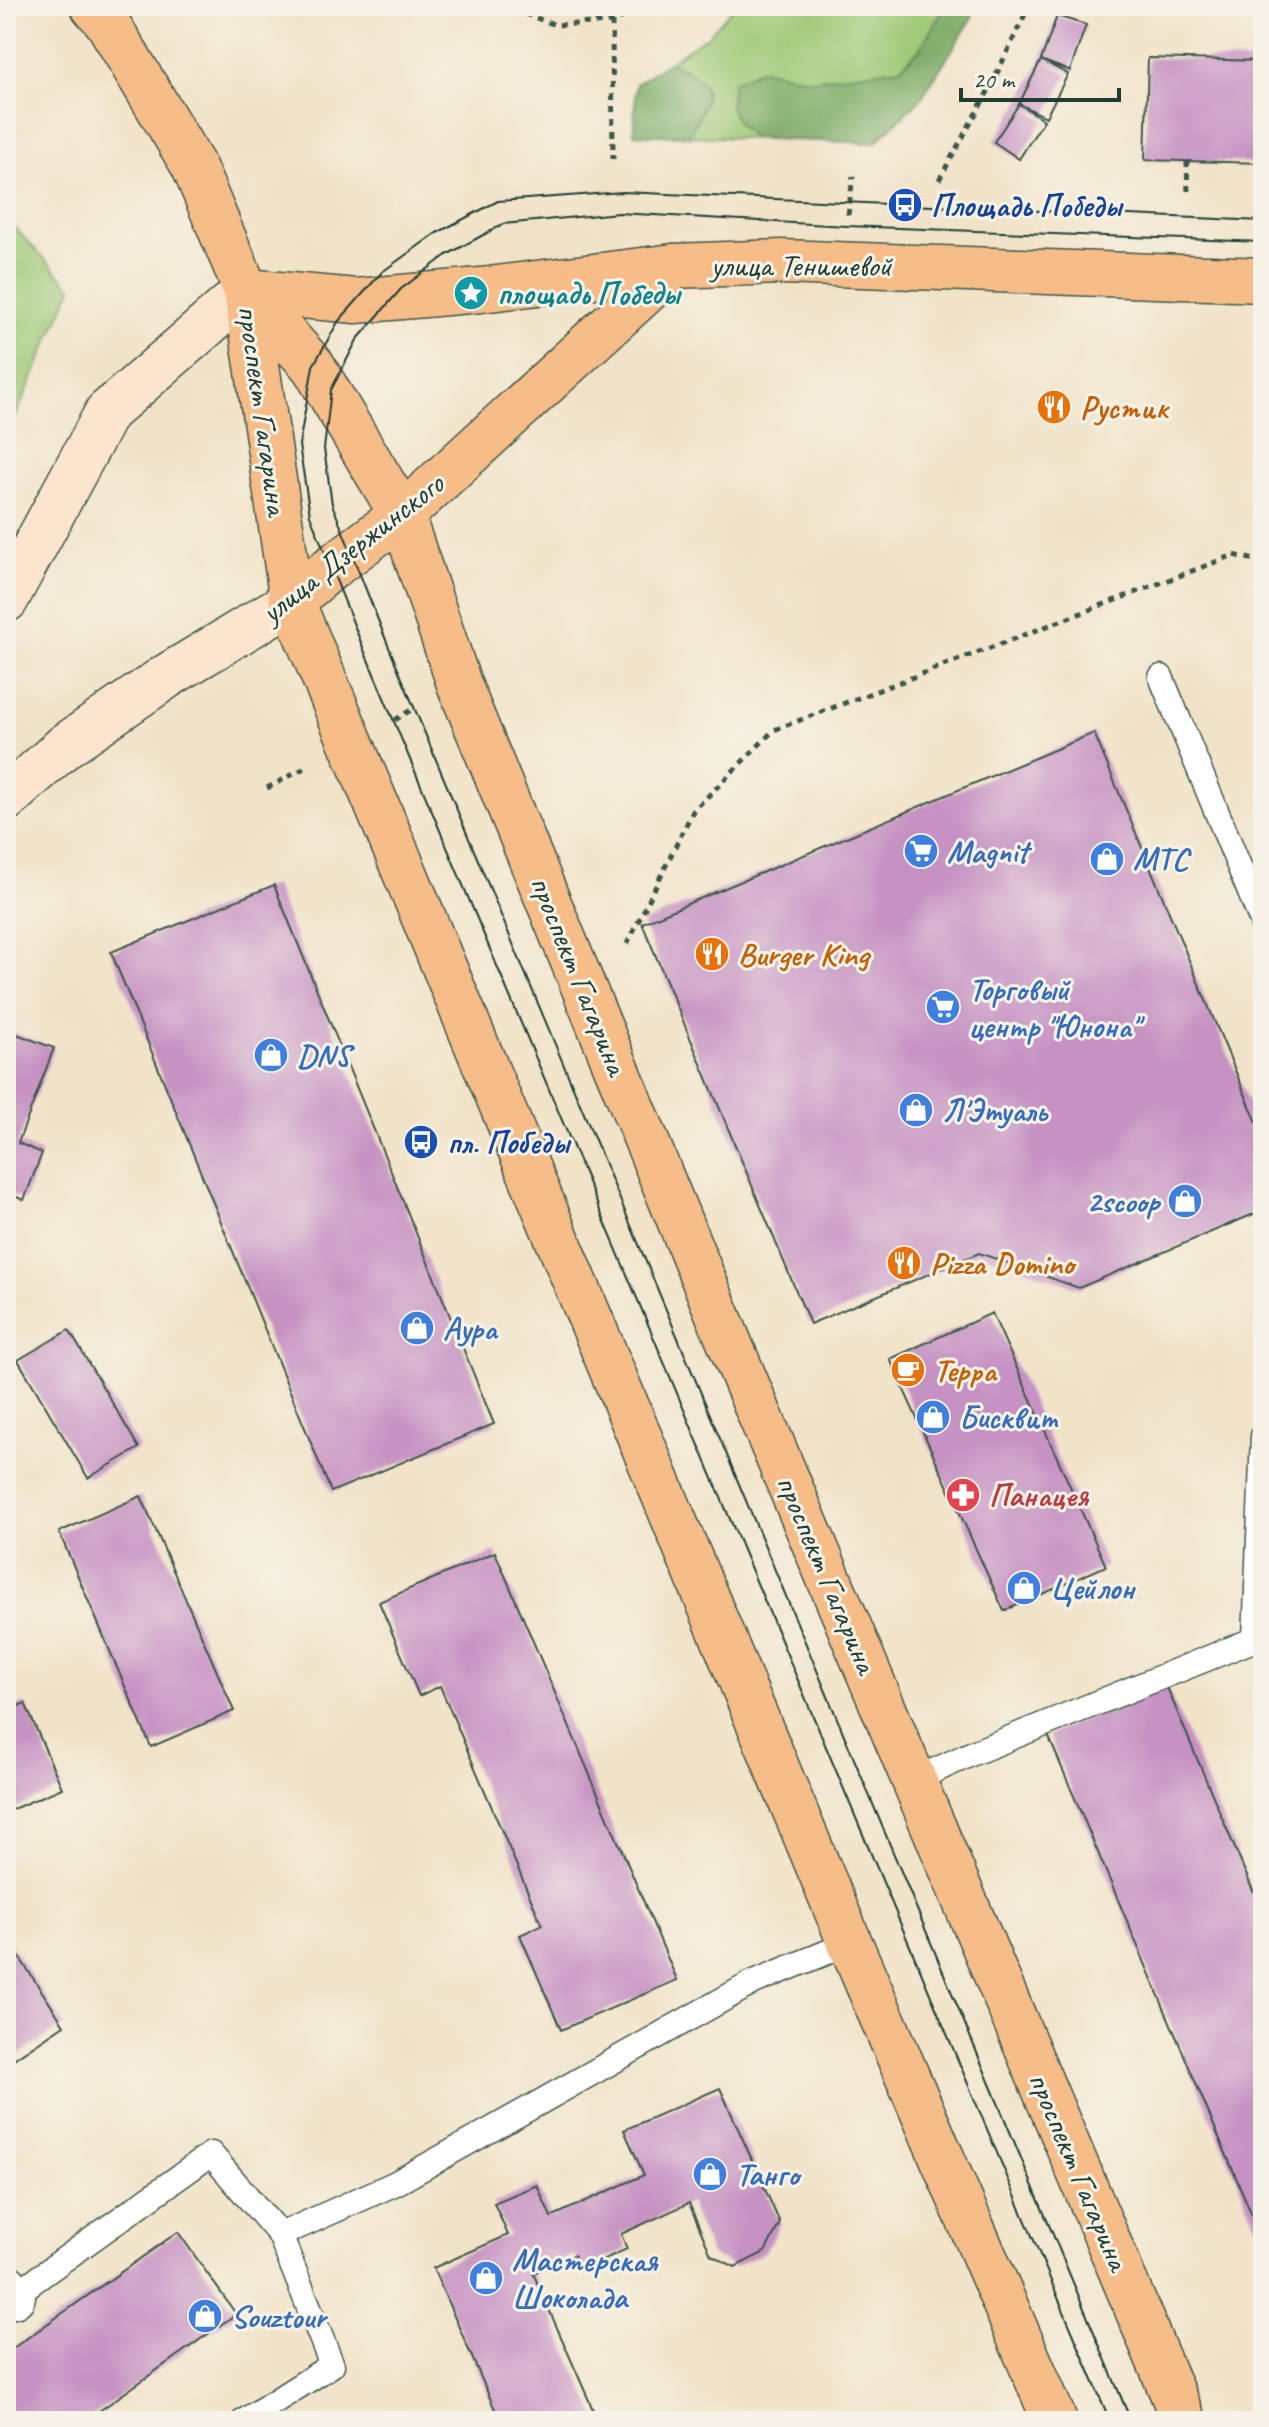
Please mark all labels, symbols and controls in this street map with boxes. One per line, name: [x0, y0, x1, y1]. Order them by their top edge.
scale bar: [961, 52, 1119, 102]
text: 20 m: [973, 65, 1016, 95]
place label: Площадь Победы: [931, 185, 1124, 226]
bus stop icon: Площадь Победы: [886, 186, 924, 224]
street label: улица Тенишевой: [709, 245, 893, 286]
place label: площадь Победы: [497, 273, 682, 314]
place icon: площадь Победы: [452, 274, 490, 312]
street label: проспект Гагарина: [228, 302, 298, 520]
place label: Рустик: [1080, 387, 1170, 428]
restaurant icon: Рустик: [1035, 388, 1073, 426]
street label: улица Дзержинского: [250, 463, 453, 634]
place label: Magnit: [947, 831, 1032, 872]
supermarket icon: Magnit: [902, 832, 940, 870]
place label: МТС: [1133, 839, 1192, 880]
shop icon: МТС: [1088, 840, 1126, 878]
street label: проспект Гагарина: [520, 869, 639, 1083]
place label: Burger King: [738, 934, 872, 975]
restaurant icon: Burger King: [693, 935, 731, 973]
place label: Торговый центр "Юнона": [969, 969, 1146, 1047]
supermarket icon: Торговый центр "Юнона": [924, 988, 962, 1026]
place label: DNS: [297, 1035, 355, 1076]
shop icon: DNS: [252, 1036, 290, 1074]
place label: Л'Этуаль: [942, 1090, 1049, 1131]
shop icon: Л'Этуаль: [897, 1091, 935, 1129]
place label: пл. Победы: [447, 1122, 571, 1163]
bus stop icon: пл. Победы: [402, 1123, 440, 1161]
place label: 2scoop: [1087, 1181, 1162, 1222]
shop icon: 2scoop: [1166, 1182, 1204, 1220]
place label: Pizza Domino: [930, 1243, 1077, 1284]
restaurant icon: Pizza Domino: [885, 1244, 923, 1282]
place label: Аура: [443, 1308, 499, 1349]
shop icon: Аура: [398, 1309, 436, 1347]
place label: Терра: [934, 1350, 998, 1391]
cafe icon: Терра: [889, 1351, 927, 1389]
place label: Бисквит: [959, 1397, 1059, 1438]
shop icon: Бисквит: [914, 1398, 952, 1436]
street label: проспект Гагарина: [767, 1469, 888, 1682]
place label: Панацея: [989, 1475, 1090, 1516]
pharmacy icon: Панацея: [944, 1476, 982, 1514]
place label: Цейлон: [1050, 1568, 1136, 1609]
shop icon: Цейлон: [1005, 1569, 1043, 1607]
street label: проспект Гагарина: [1019, 2066, 1140, 2279]
place label: Танго: [736, 2154, 802, 2195]
shop icon: Танго: [691, 2155, 729, 2193]
place label: Мастерская Шоколада: [512, 2240, 660, 2318]
shop icon: Мастерская Шоколада: [467, 2259, 505, 2297]
place label: Souztour: [231, 2296, 329, 2337]
shop icon: Souztour: [186, 2297, 224, 2335]

